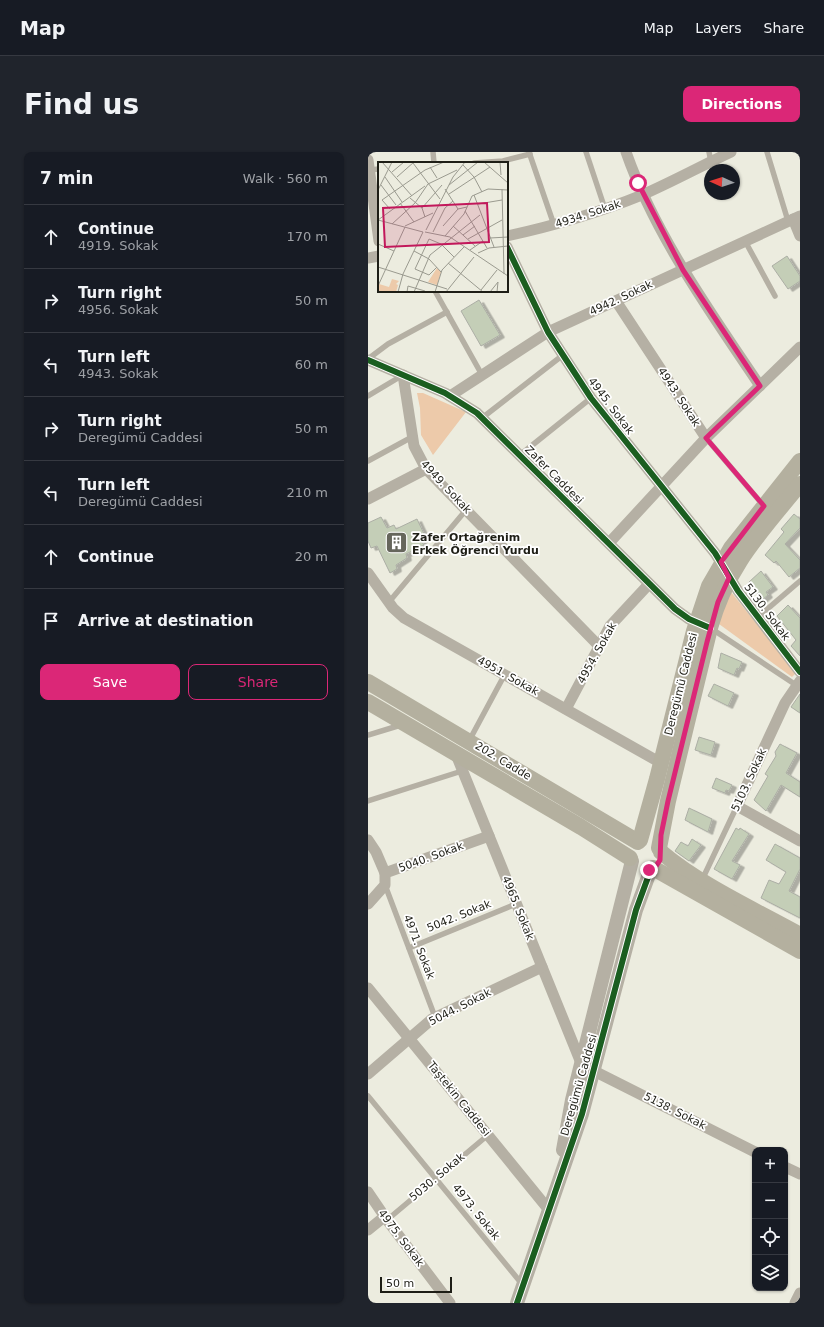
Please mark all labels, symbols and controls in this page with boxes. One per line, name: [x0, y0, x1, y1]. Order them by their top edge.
text: Map: [20, 17, 65, 39]
text: Map: [644, 20, 673, 36]
text: Layers: [695, 20, 742, 36]
text: Share: [764, 20, 804, 36]
button: Directions: [683, 86, 800, 122]
text: Find us: [24, 88, 139, 121]
inset map: [378, 162, 508, 292]
north arrow: [704, 164, 740, 200]
text: 7 min: [40, 168, 93, 188]
text: Walk · 560 m: [243, 171, 328, 186]
route start: [629, 174, 647, 192]
street label: 4934. Sokak: [554, 197, 623, 231]
text: Continue: [78, 220, 154, 238]
icon: ahead: [40, 226, 62, 248]
text: 170 m: [286, 229, 328, 244]
text: 4919. Sokak: [78, 238, 158, 253]
street label: 4942. Sokak: [587, 277, 655, 318]
text: Turn right: [78, 284, 162, 302]
icon: right: [40, 290, 62, 312]
text: 50 m: [295, 293, 328, 308]
text: 4956. Sokak: [78, 302, 158, 317]
text: Turn left: [78, 348, 150, 366]
icon: left: [40, 354, 62, 376]
text: 60 m: [295, 357, 328, 372]
street label: 4943. Sokak: [655, 365, 703, 430]
text: 4943. Sokak: [78, 366, 158, 381]
street label: 4945. Sokak: [585, 375, 637, 438]
text: Turn right: [78, 412, 162, 430]
icon: right: [40, 418, 62, 440]
text: 50 m: [295, 421, 328, 436]
text: Deregümü Caddesi: [78, 430, 203, 445]
street label: Zafer Caddesi: [522, 443, 586, 507]
street label: 4949. Sokak: [418, 458, 474, 517]
text: Turn left: [78, 476, 150, 494]
icon: left: [40, 482, 62, 504]
text: 210 m: [286, 485, 328, 500]
text: Deregümü Caddesi: [78, 494, 203, 509]
building icon: Zafer Ortağrenim Erkek Öğrenci Yurdu: [383, 530, 409, 556]
place label: Zafer Ortağrenim Erkek Öğrenci Yurdu: [412, 531, 539, 557]
icon: ahead: [40, 546, 62, 568]
text: Continue: [78, 548, 154, 566]
text: 20 m: [295, 549, 328, 564]
street label: 5130. Sokak: [741, 581, 793, 644]
icon: arrive: [40, 610, 62, 632]
text: Arrive at destination: [78, 612, 253, 630]
street label: 4954. Sokak: [575, 620, 619, 686]
street label: Deregümü Caddesi: [662, 631, 700, 737]
street label: 4951. Sokak: [475, 654, 541, 698]
button: Save: [40, 664, 180, 700]
button: Share: [188, 664, 328, 700]
street label: 202. Cadde: [473, 739, 534, 783]
street label: 5103. Sokak: [729, 746, 770, 814]
street label: 5040. Sokak: [397, 839, 466, 875]
route end: [640, 861, 658, 879]
street label: 4965. Sokak: [499, 874, 537, 943]
street label: 5042. Sokak: [425, 897, 494, 935]
street label: 4971. Sokak: [401, 913, 437, 982]
street label: 5044. Sokak: [427, 985, 494, 1028]
street label: Deregümü Caddesi: [558, 1033, 600, 1137]
street label: Taştekin Caddesi: [424, 1058, 493, 1139]
street label: 5138. Sokak: [642, 1090, 709, 1133]
map controls: [752, 1147, 788, 1291]
button: +: [752, 1147, 788, 1183]
street label: 5030. Sokak: [407, 1150, 468, 1204]
street label: 4973. Sokak: [450, 1181, 503, 1243]
button: −: [752, 1183, 788, 1219]
street label: 4975. Sokak: [375, 1207, 427, 1270]
button: locate: [752, 1219, 788, 1255]
button: layers: [752, 1255, 788, 1291]
scale bar: [380, 1275, 452, 1294]
text: 50 m: [386, 1277, 414, 1290]

